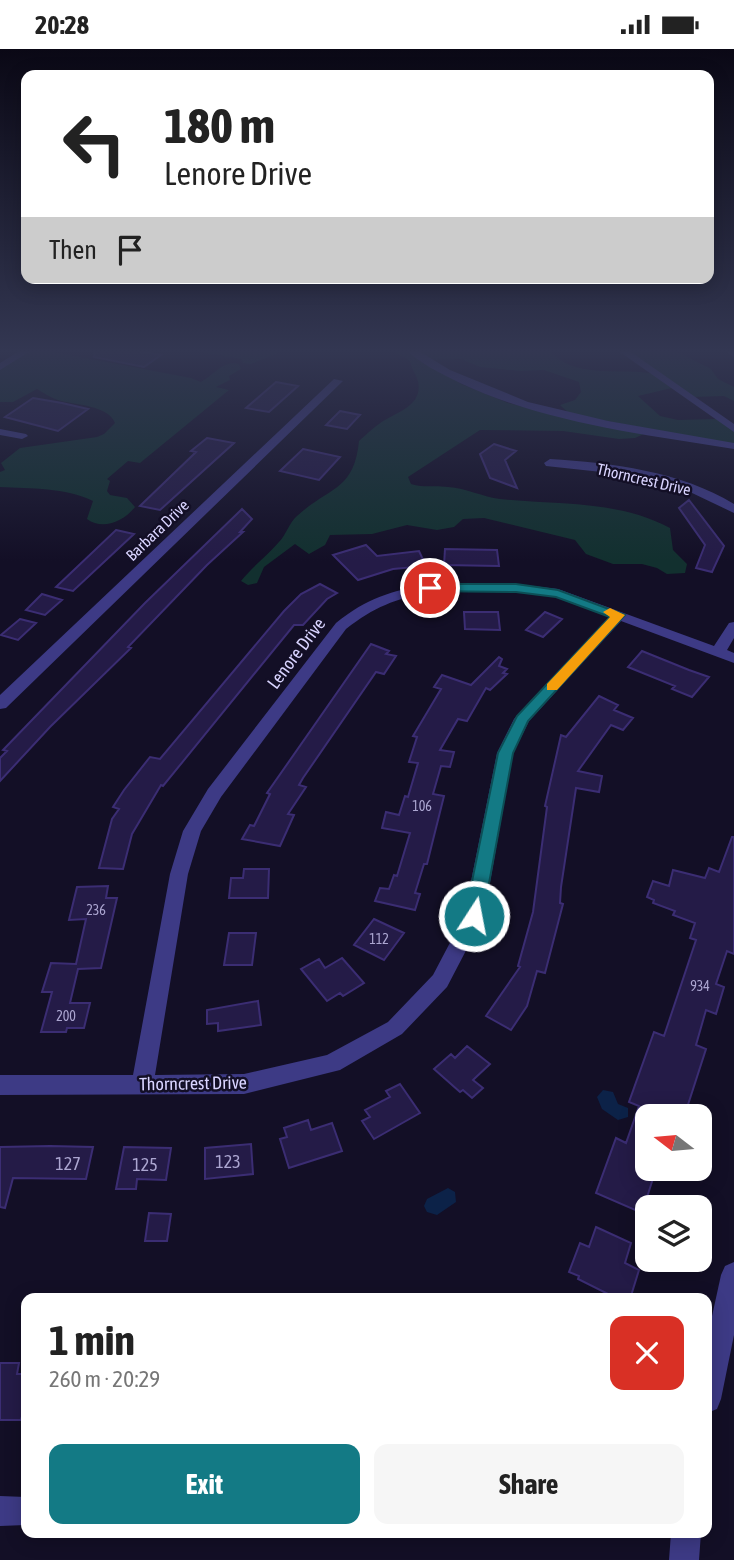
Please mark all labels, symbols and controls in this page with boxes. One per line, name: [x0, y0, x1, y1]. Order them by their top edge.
text: 20:28: [35, 10, 89, 40]
text: 180 m: [164, 97, 275, 153]
icon: left: [49, 98, 140, 189]
text: Lenore Drive: [164, 155, 312, 192]
icon: arrive: [111, 231, 149, 269]
text: Then: [49, 235, 97, 265]
street label: Thorncrest Drive: [595, 459, 693, 499]
street label: Barbara Drive: [122, 496, 192, 564]
pin: [400, 558, 460, 618]
icon: arrive: [411, 569, 449, 607]
street label: Lenore Drive: [263, 613, 329, 693]
house number: 106: [412, 798, 432, 814]
position arrow: [437, 879, 511, 953]
house number: 236: [86, 902, 106, 918]
house number: 112: [369, 931, 389, 947]
house number: 934: [690, 978, 710, 994]
house number: 200: [56, 1008, 76, 1024]
street label: Thorncrest Drive: [139, 1072, 247, 1094]
north arrow: [635, 1104, 712, 1181]
map controls: [635, 1104, 712, 1272]
house number: 123: [215, 1151, 241, 1172]
house number: 127: [55, 1153, 81, 1174]
house number: 125: [132, 1154, 158, 1175]
button: layers: [635, 1195, 712, 1272]
text: 1 min: [49, 1316, 135, 1364]
button: close: [610, 1316, 684, 1390]
text: 260 m · 20:29: [49, 1366, 160, 1392]
button: Exit: [49, 1444, 360, 1524]
button: Share: [374, 1444, 684, 1524]

